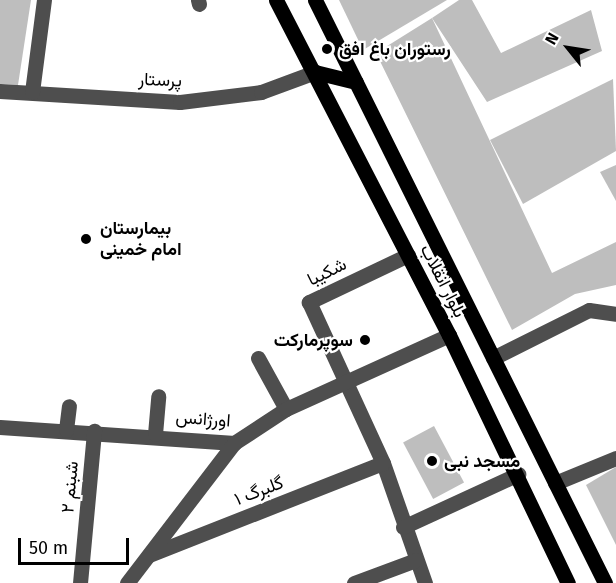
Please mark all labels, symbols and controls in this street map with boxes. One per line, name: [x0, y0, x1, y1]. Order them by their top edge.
north arrow: [538, 18, 598, 78]
text: N: [541, 29, 563, 48]
place label: رستوران باغ افق: [339, 38, 451, 60]
marker: رستوران باغ افق: [320, 42, 334, 56]
street label: پرستار: [138, 68, 182, 92]
place label: بیمارستان امام خمینی: [100, 218, 182, 260]
marker: بیمارستان امام خمینی: [77, 230, 95, 248]
street label: بلوار انقلاب: [415, 241, 471, 321]
street label: شکیبا: [304, 253, 350, 291]
place label: سوپرمارکت: [274, 329, 353, 351]
marker: سوپرمارکت: [358, 333, 372, 347]
street label: اورژانس: [175, 406, 231, 432]
place label: مسجد نبی: [444, 450, 520, 472]
marker: مسجد نبی: [425, 454, 439, 468]
street label: شبنم ۲: [57, 460, 83, 514]
street label: گلبرگ ۱: [231, 472, 287, 510]
scale bar: [21, 526, 132, 564]
text: 50 m: [29, 537, 68, 559]

